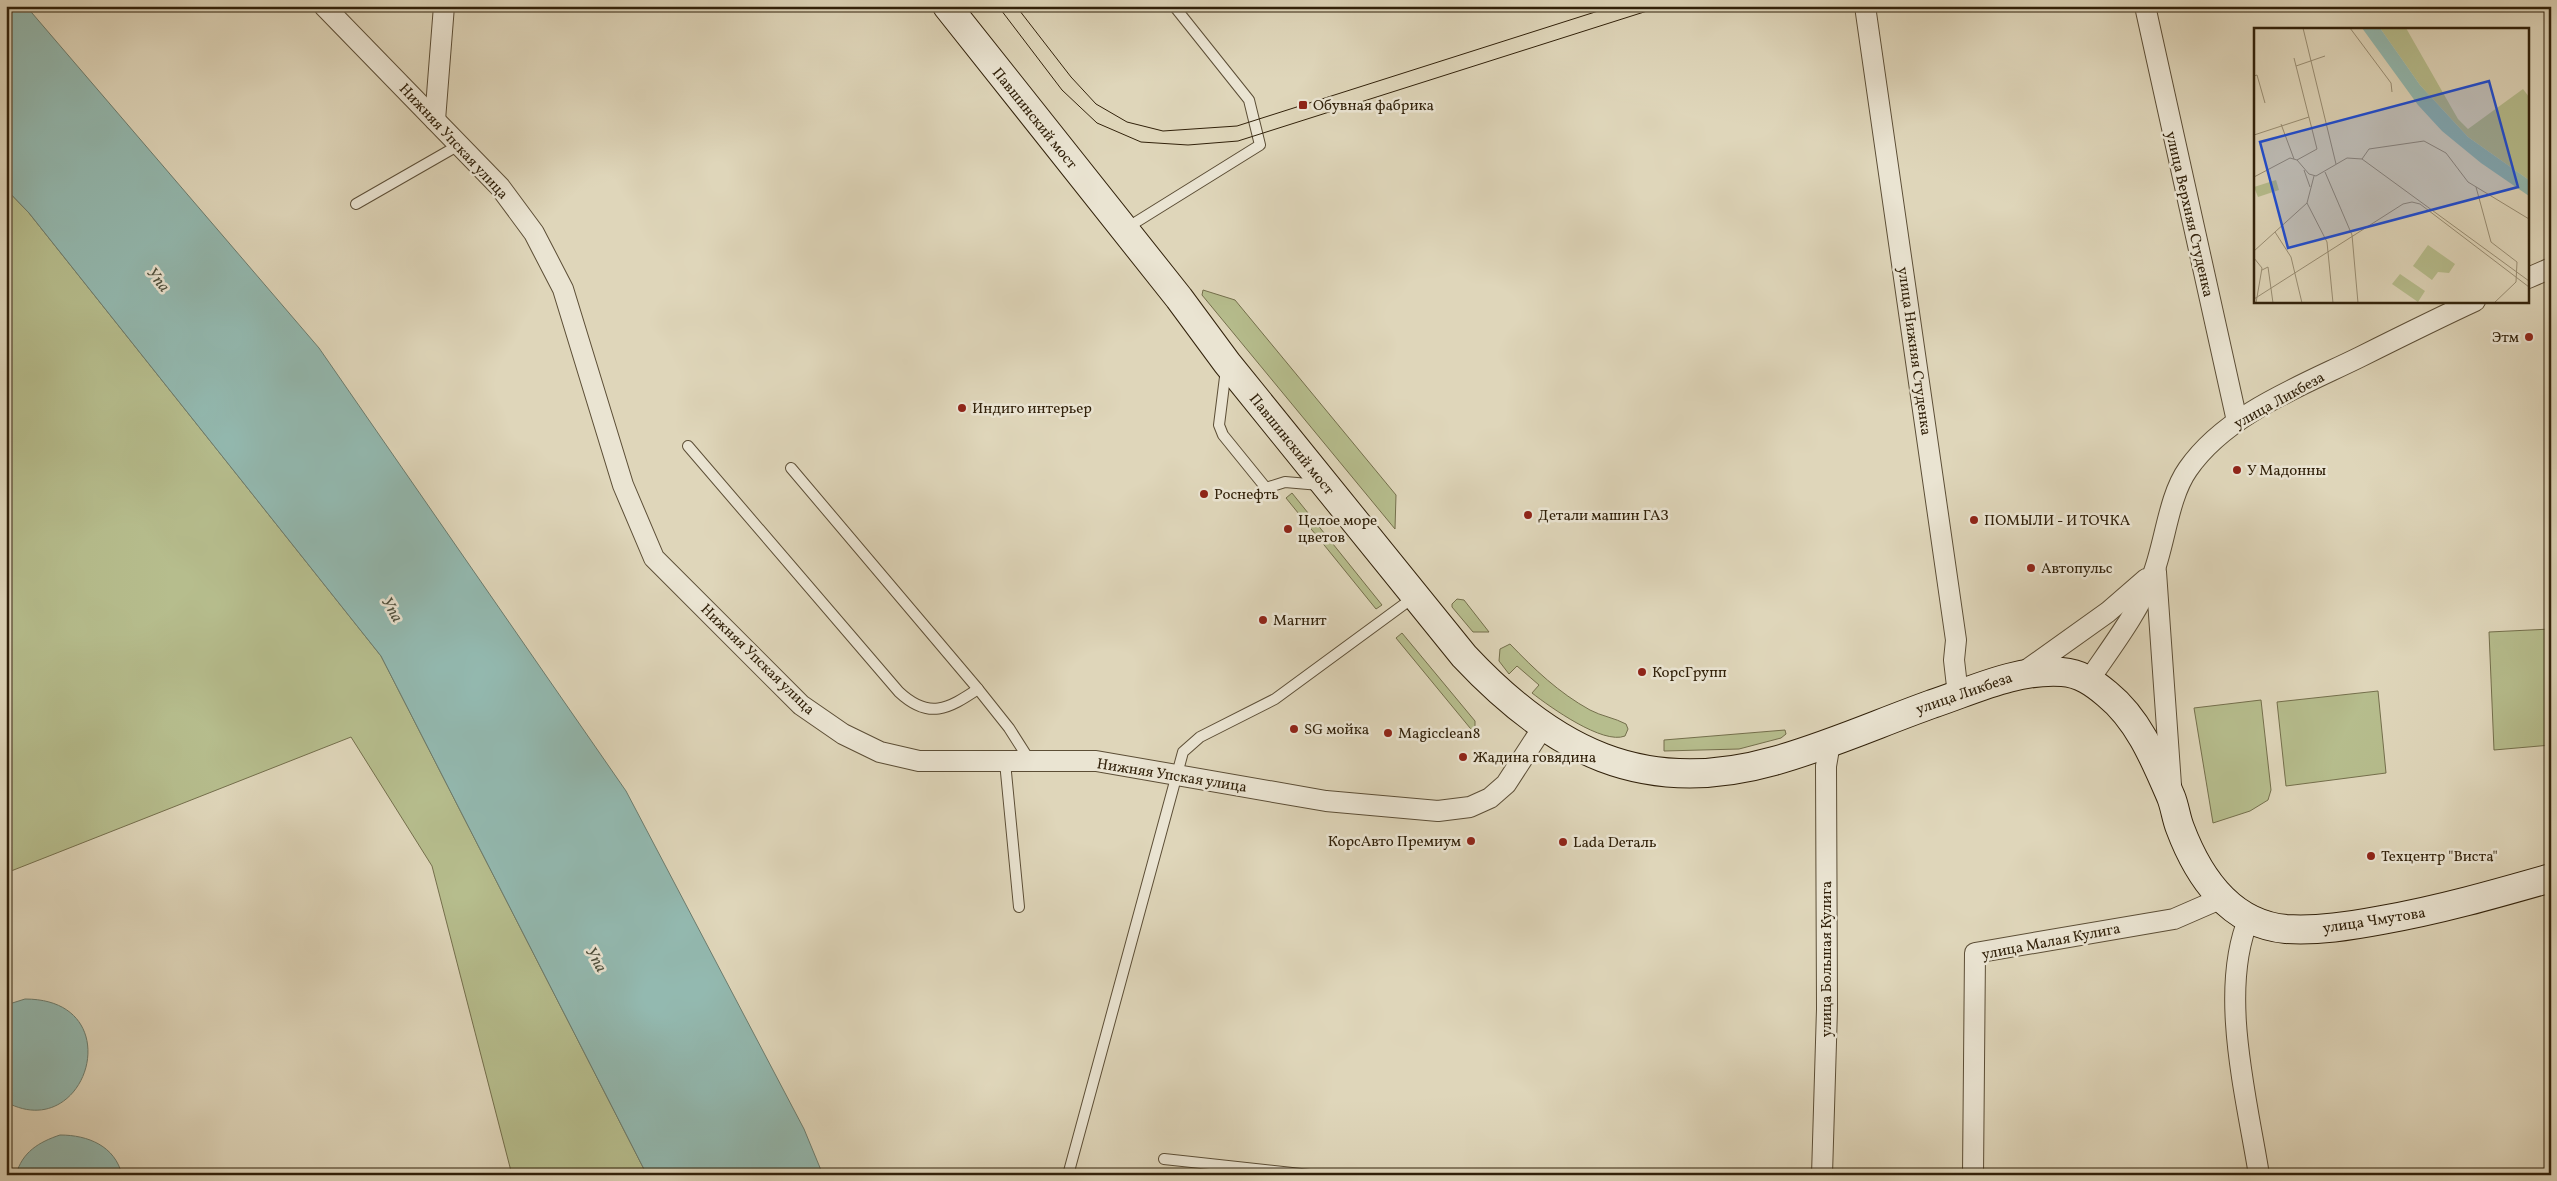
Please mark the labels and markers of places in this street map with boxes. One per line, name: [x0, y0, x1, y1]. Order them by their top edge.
place label: Обувная фабрика: [1313, 96, 1434, 117]
marker: Обувная фабрика: [1297, 99, 1309, 111]
place label: Этм: [2492, 328, 2519, 349]
marker: Этм: [2523, 331, 2535, 343]
place label: Индиго интерьер: [972, 399, 1092, 420]
marker: Индиго интерьер: [956, 402, 968, 414]
place label: У Мадонны: [2247, 461, 2326, 482]
marker: У Мадонны: [2231, 464, 2243, 476]
place label: Роснефть: [1214, 485, 1279, 506]
marker: Роснефть: [1198, 488, 1210, 500]
place label: Детали машин ГАЗ: [1538, 506, 1669, 527]
marker: Детали машин ГАЗ: [1522, 509, 1534, 521]
place label: Целое море цветов: [1298, 511, 1377, 549]
place label: ПОМЫЛИ - И ТОЧКА: [1984, 511, 2131, 532]
marker: ПОМЫЛИ - И ТОЧКА: [1968, 514, 1980, 526]
marker: Целое море цветов: [1282, 523, 1294, 535]
place label: Автопульс: [2041, 559, 2113, 580]
marker: Автопульс: [2025, 562, 2037, 574]
place label: Магнит: [1273, 611, 1327, 632]
marker: Магнит: [1257, 614, 1269, 626]
place label: КорсГрупп: [1652, 663, 1727, 684]
marker: КорсГрупп: [1636, 666, 1648, 678]
place label: SG мойка: [1304, 720, 1369, 741]
marker: SG мойка: [1288, 723, 1300, 735]
place label: Magicclean8: [1398, 724, 1480, 745]
marker: Magicclean8: [1382, 727, 1394, 739]
place label: Жадина говядина: [1473, 748, 1596, 769]
marker: Жадина говядина: [1457, 751, 1469, 763]
place label: КорсАвто Премиум: [1328, 832, 1461, 853]
place label: Lada Dеталь: [1573, 833, 1657, 854]
marker: КорсАвто Премиум: [1465, 835, 1477, 847]
marker: Lada Dеталь: [1557, 836, 1569, 848]
place label: Техцентр "Виста": [2381, 847, 2498, 868]
marker: Техцентр "Виста": [2365, 850, 2377, 862]

